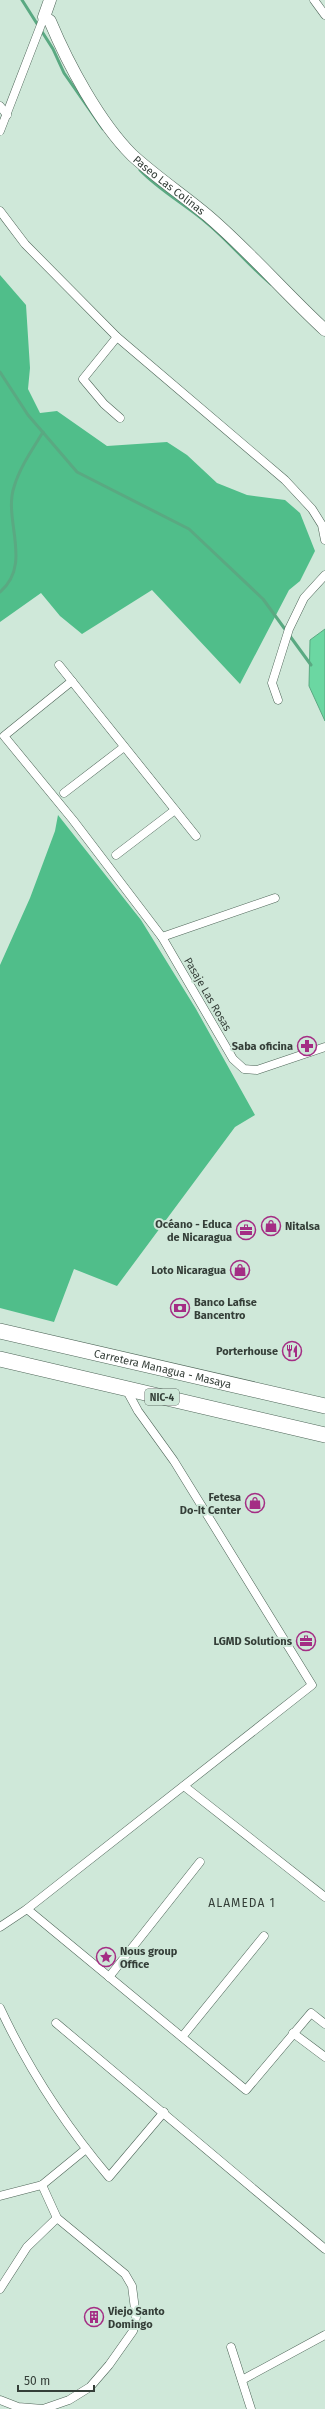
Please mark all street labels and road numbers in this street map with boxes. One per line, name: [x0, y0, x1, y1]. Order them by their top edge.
street label: Paseo Las Colinas: [130, 153, 207, 218]
street label: Pasaje Las Rosas: [181, 955, 234, 1033]
street label: Carretera Managua - Masaya: [93, 1347, 233, 1391]
road number: NIC-4: [145, 1389, 179, 1405]

